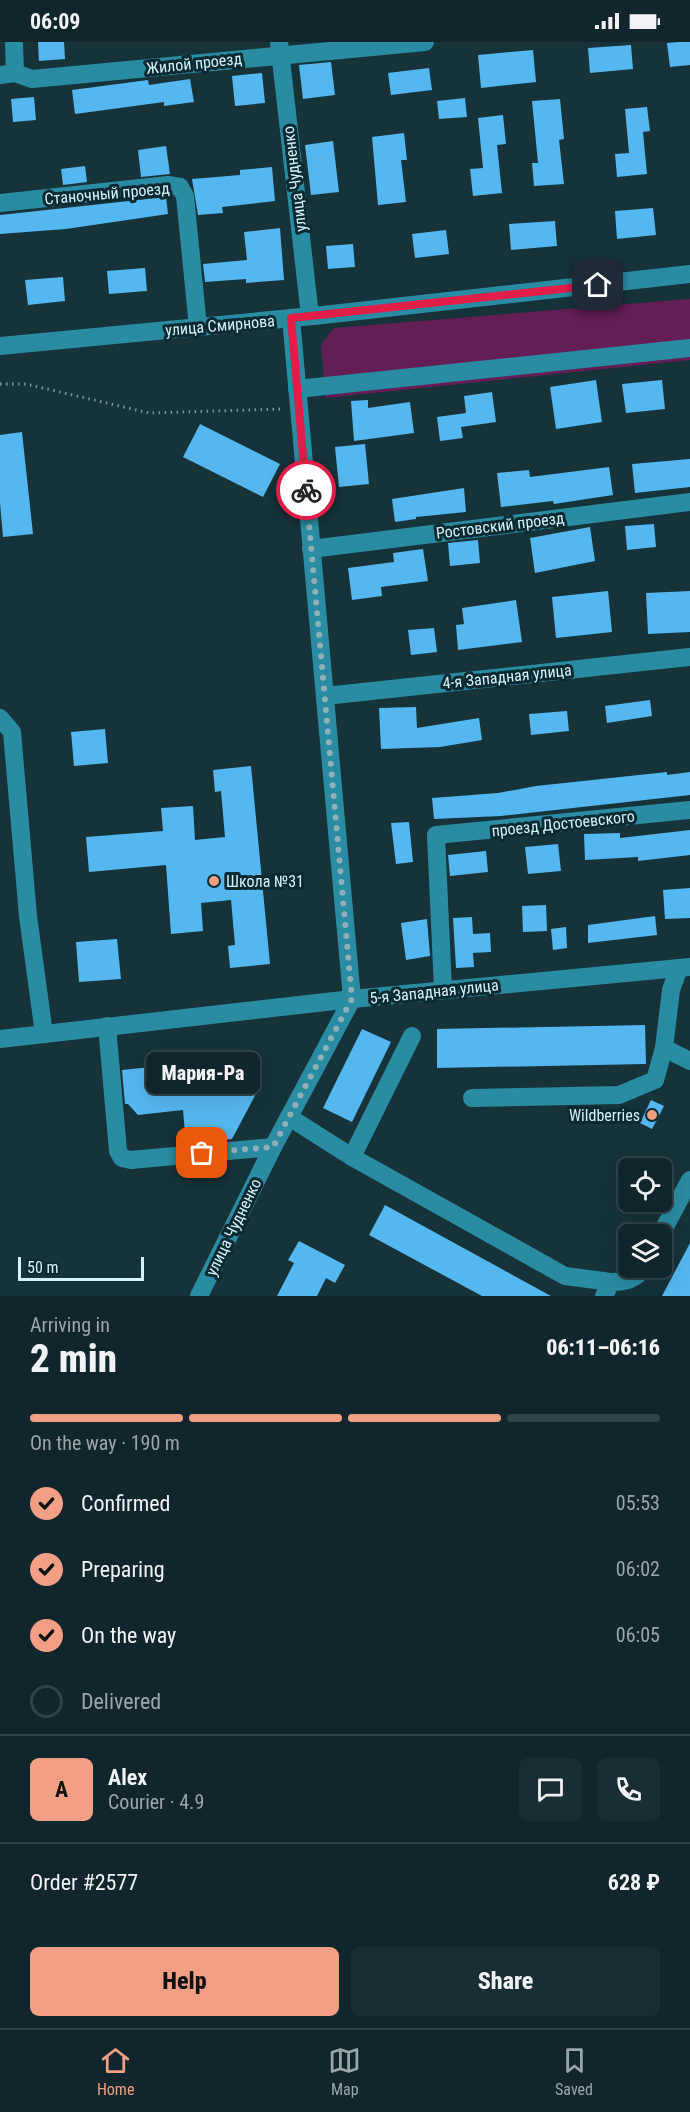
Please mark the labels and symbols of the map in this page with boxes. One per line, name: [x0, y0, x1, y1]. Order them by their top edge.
street label: Жилой проезд: [145, 49, 243, 78]
street label: улица Чудненко: [279, 125, 310, 233]
street label: Станочный проезд: [44, 179, 171, 208]
pin: [572, 259, 623, 310]
street label: улица Смирнова: [165, 311, 276, 340]
courier: [276, 460, 336, 520]
street label: Ростовский проезд: [435, 508, 566, 543]
street label: 4-я Западная улица: [442, 660, 572, 693]
street label: проезд Достоевского: [491, 807, 636, 840]
place label: Школа №31: [226, 872, 304, 891]
marker: Школа №31: [207, 874, 221, 888]
street label: 5-я Западная улица: [369, 975, 499, 1008]
callout: Мария-Ра: [145, 1051, 259, 1093]
place label: Wildberries: [569, 1106, 640, 1125]
marker: Wildberries: [645, 1108, 659, 1122]
pin: [176, 1127, 227, 1178]
street label: улица Чудненко: [202, 1175, 265, 1279]
scale bar: [18, 1254, 144, 1282]

